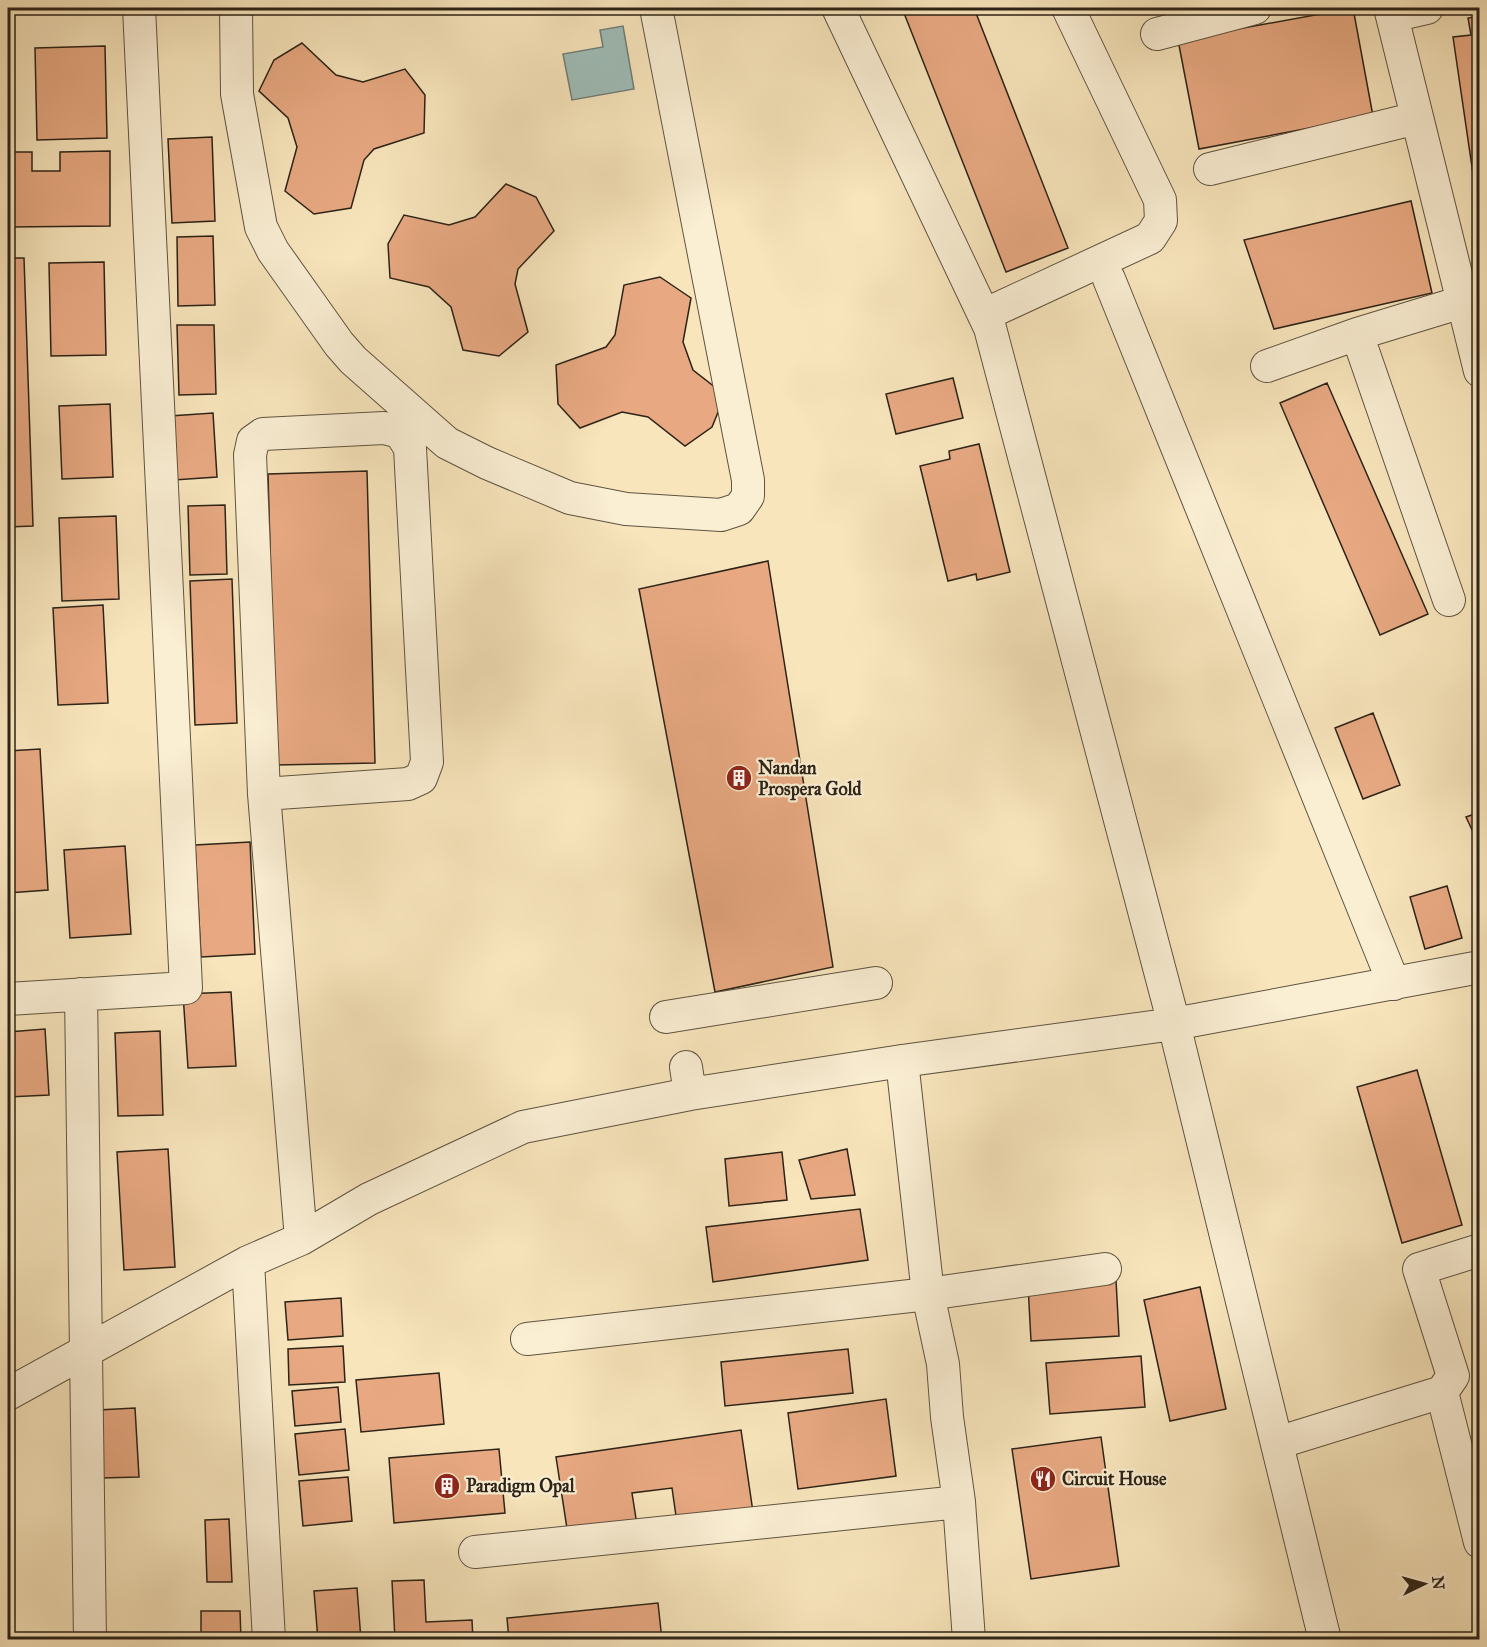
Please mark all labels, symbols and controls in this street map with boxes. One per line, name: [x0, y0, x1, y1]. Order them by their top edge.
place label: Nandan Prospera Gold: [758, 757, 862, 801]
building icon: Nandan Prospera Gold: [724, 763, 754, 793]
restaurant icon: Circuit House: [1028, 1464, 1058, 1494]
place label: Circuit House: [1062, 1468, 1167, 1490]
building icon: Paradigm Opal: [432, 1471, 462, 1501]
place label: Paradigm Opal: [466, 1475, 576, 1498]
north arrow: [1394, 1554, 1454, 1614]
text: N: [1428, 1575, 1449, 1591]

